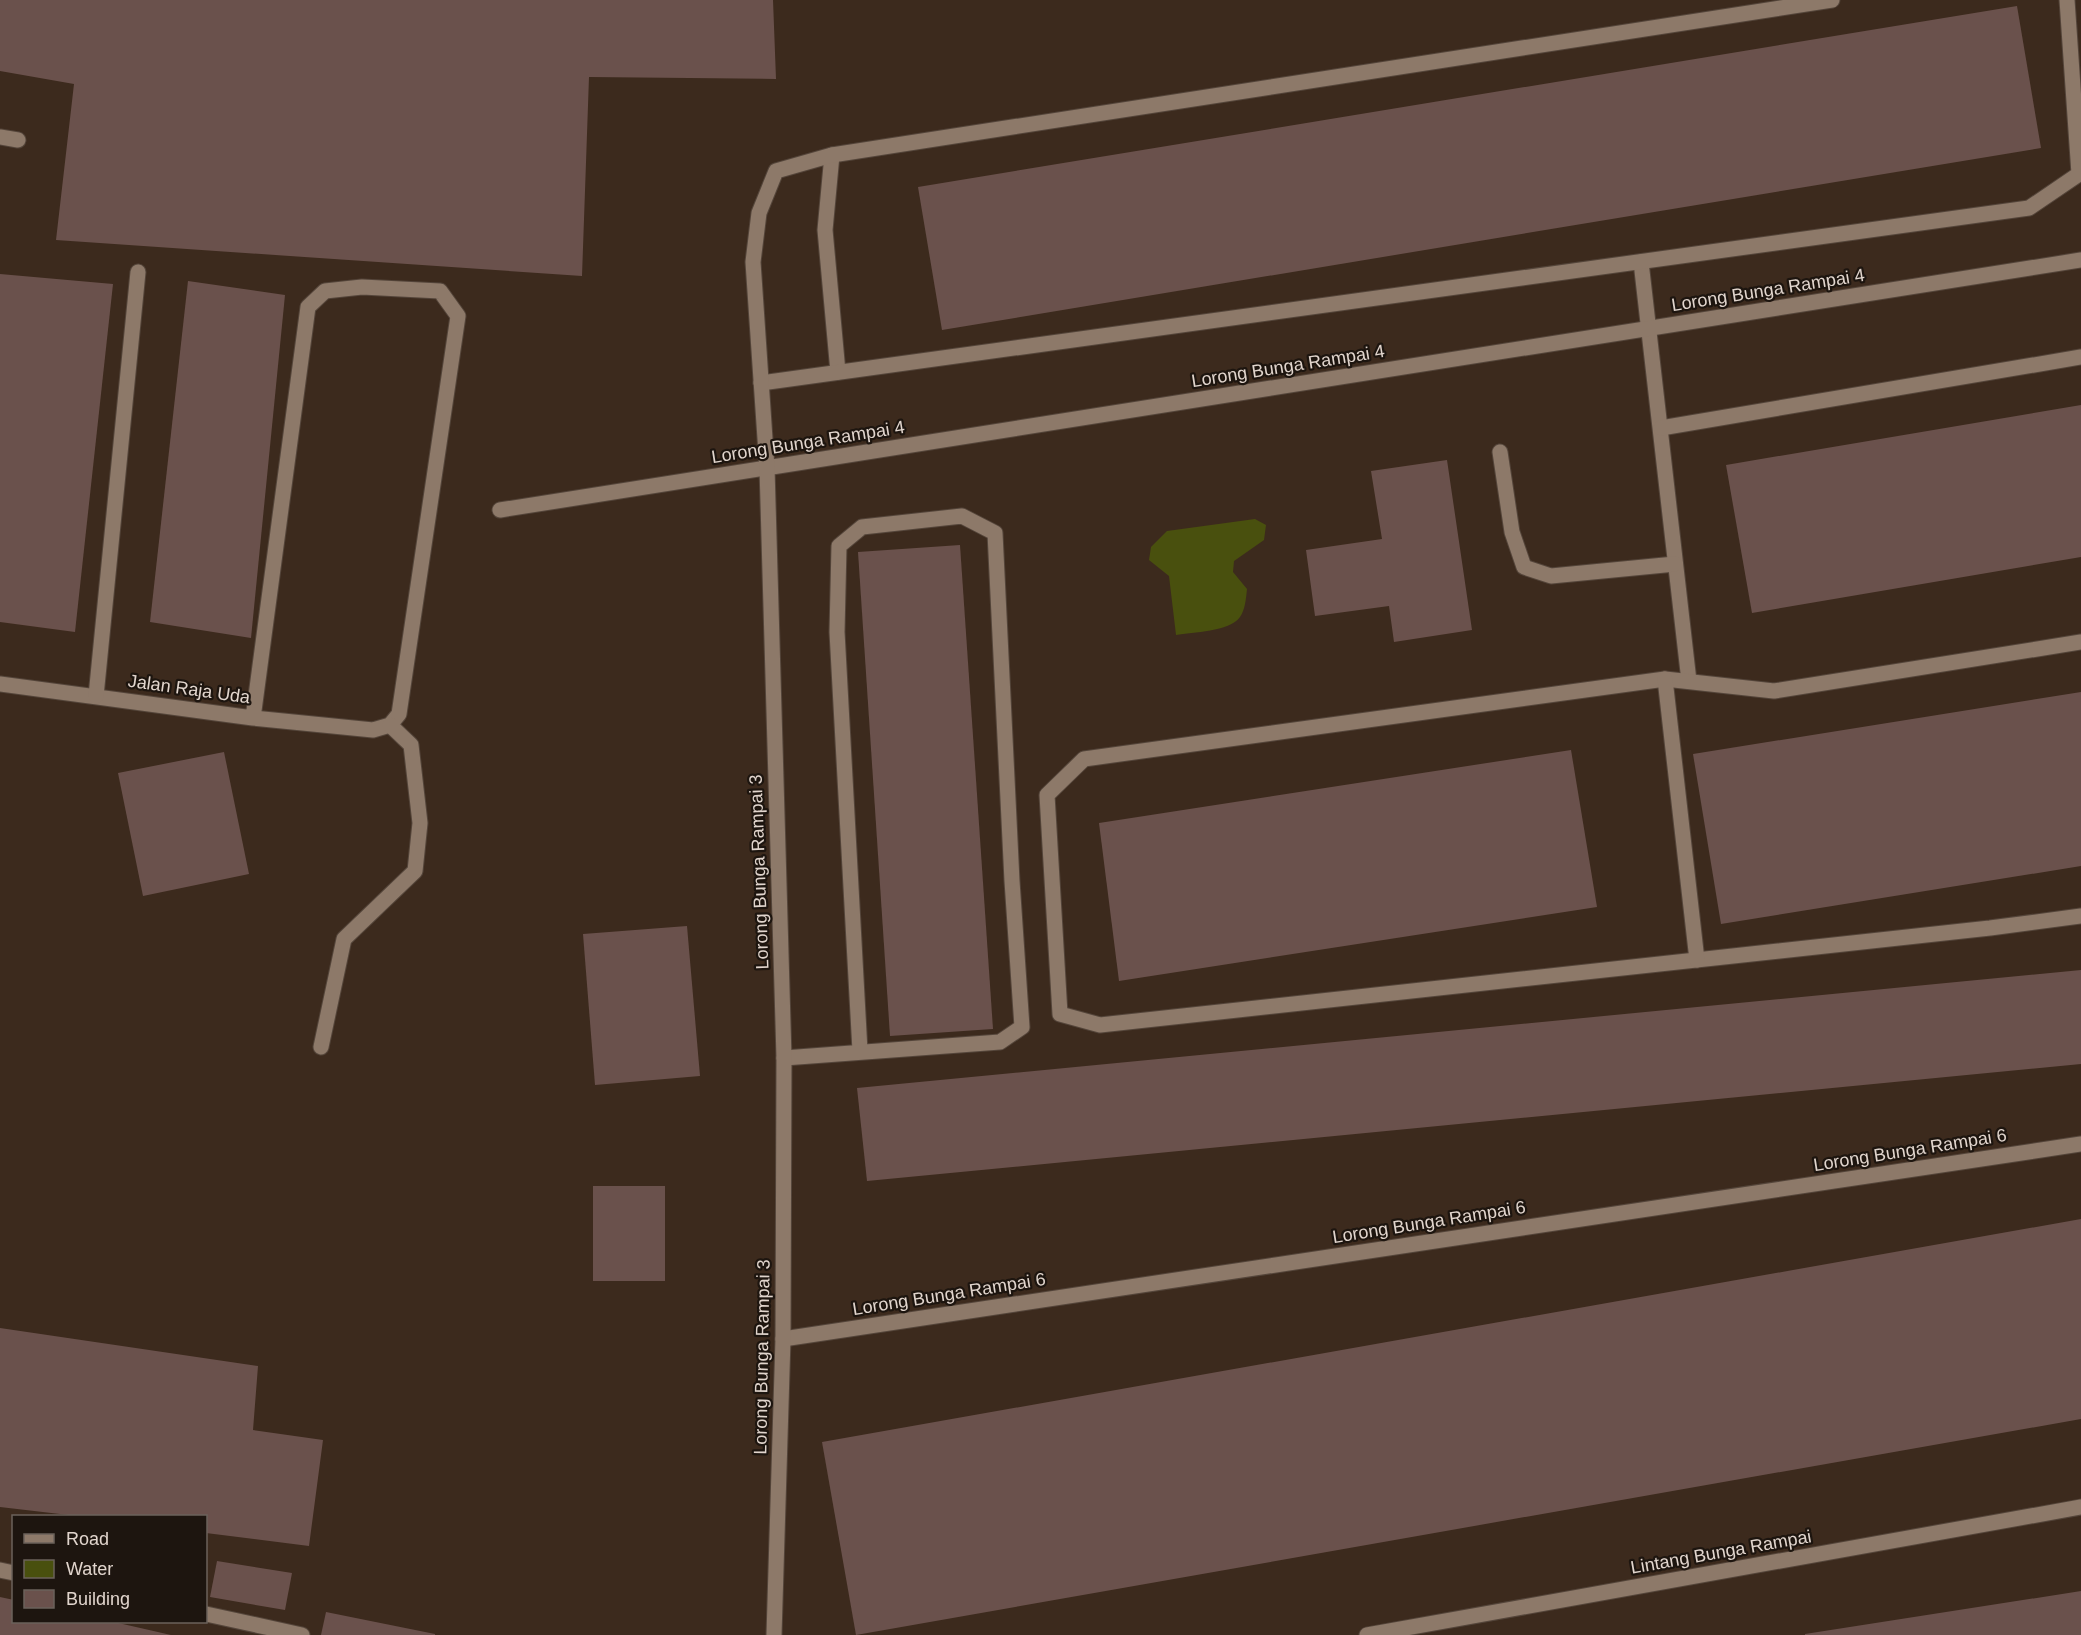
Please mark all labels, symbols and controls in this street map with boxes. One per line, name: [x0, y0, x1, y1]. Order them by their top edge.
street label: Lorong Bunga Rampai 4: [1670, 265, 1866, 315]
street label: Lorong Bunga Rampai 4: [1190, 341, 1386, 391]
street label: Lorong Bunga Rampai 4: [710, 417, 906, 467]
street label: Jalan Raja Uda: [127, 671, 252, 708]
street label: Lorong Bunga Rampai 3: [746, 774, 772, 970]
street label: Lorong Bunga Rampai 6: [1812, 1125, 2008, 1175]
street label: Lorong Bunga Rampai 6: [1331, 1197, 1527, 1247]
street label: Lorong Bunga Rampai 3: [750, 1259, 774, 1455]
street label: Lorong Bunga Rampai 6: [851, 1269, 1047, 1319]
legend: [12, 1515, 207, 1623]
street label: Lintang Bunga Rampai: [1629, 1526, 1813, 1578]
text: Road: [66, 1529, 109, 1549]
text: Water: [66, 1559, 113, 1579]
text: Building: [66, 1589, 130, 1609]

